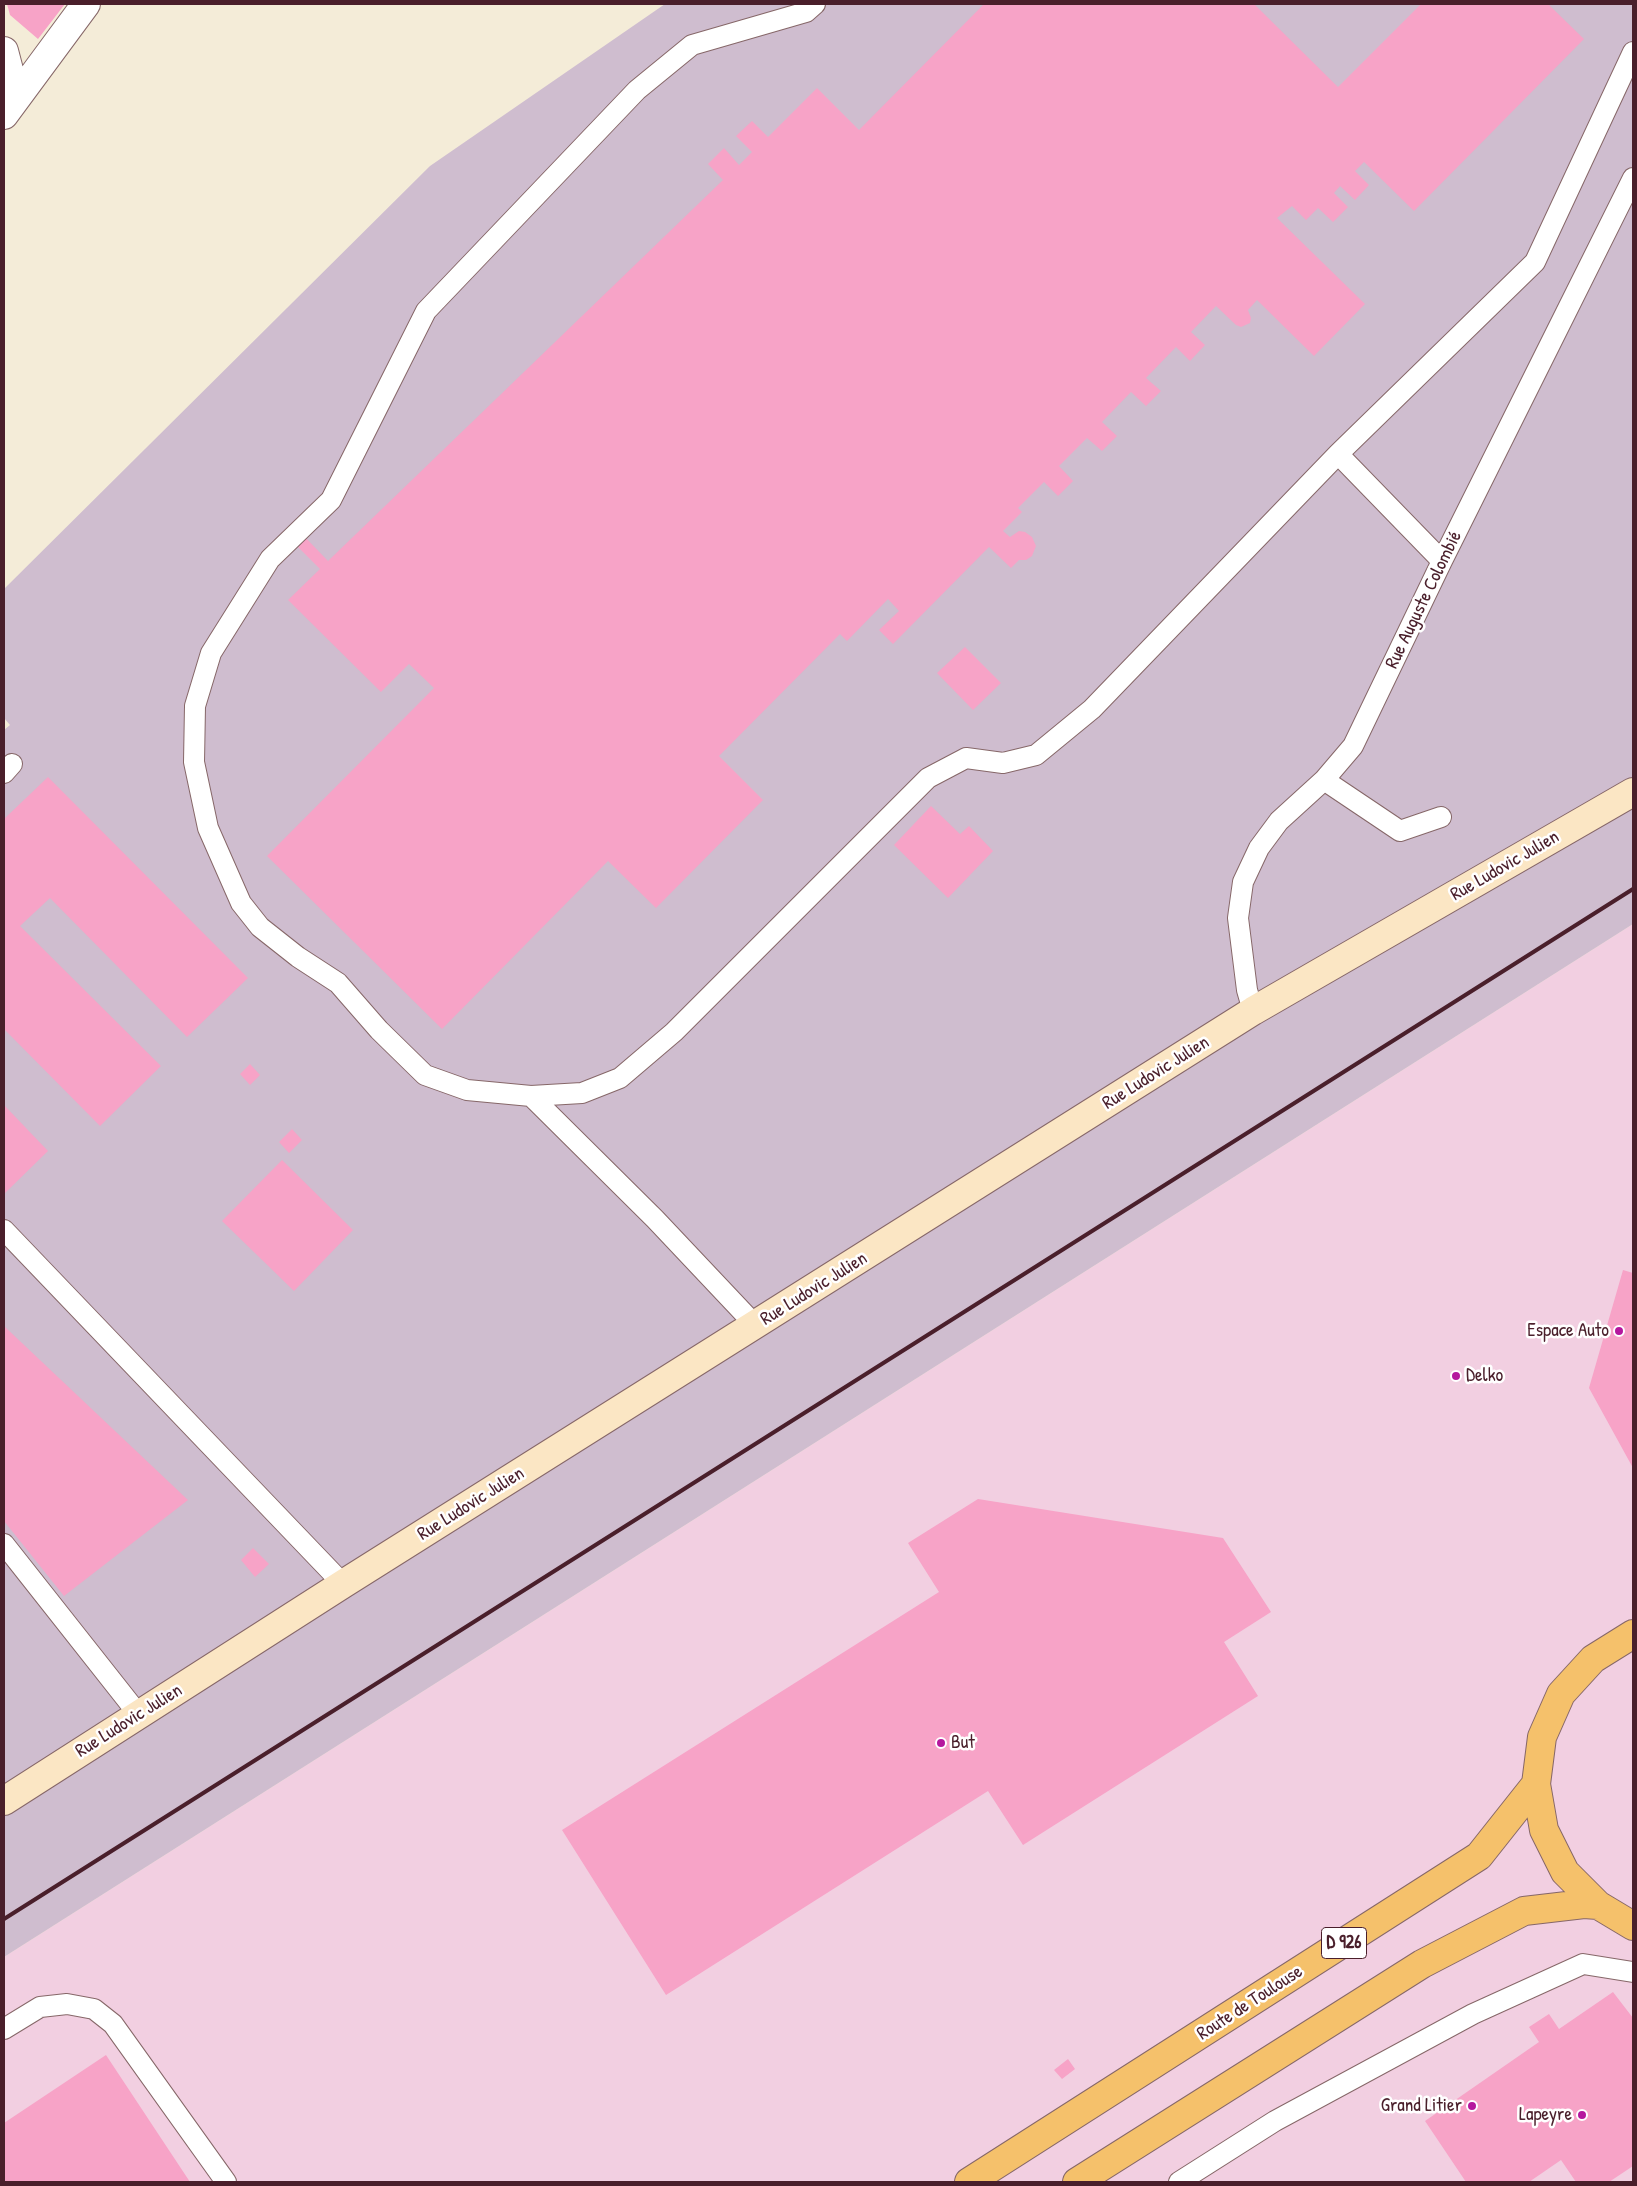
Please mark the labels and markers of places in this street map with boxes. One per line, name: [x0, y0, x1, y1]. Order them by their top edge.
place label: Espace Auto: [1527, 1320, 1609, 1342]
marker: Espace Auto: [1613, 1325, 1625, 1337]
place label: Delko: [1466, 1365, 1503, 1387]
marker: Delko: [1450, 1370, 1462, 1382]
place label: But: [951, 1732, 975, 1754]
marker: But: [935, 1737, 947, 1749]
place label: Grand Litier: [1381, 2095, 1462, 2117]
marker: Grand Litier: [1466, 2100, 1478, 2112]
place label: Lapeyre: [1519, 2104, 1572, 2126]
marker: Lapeyre: [1576, 2109, 1588, 2121]

